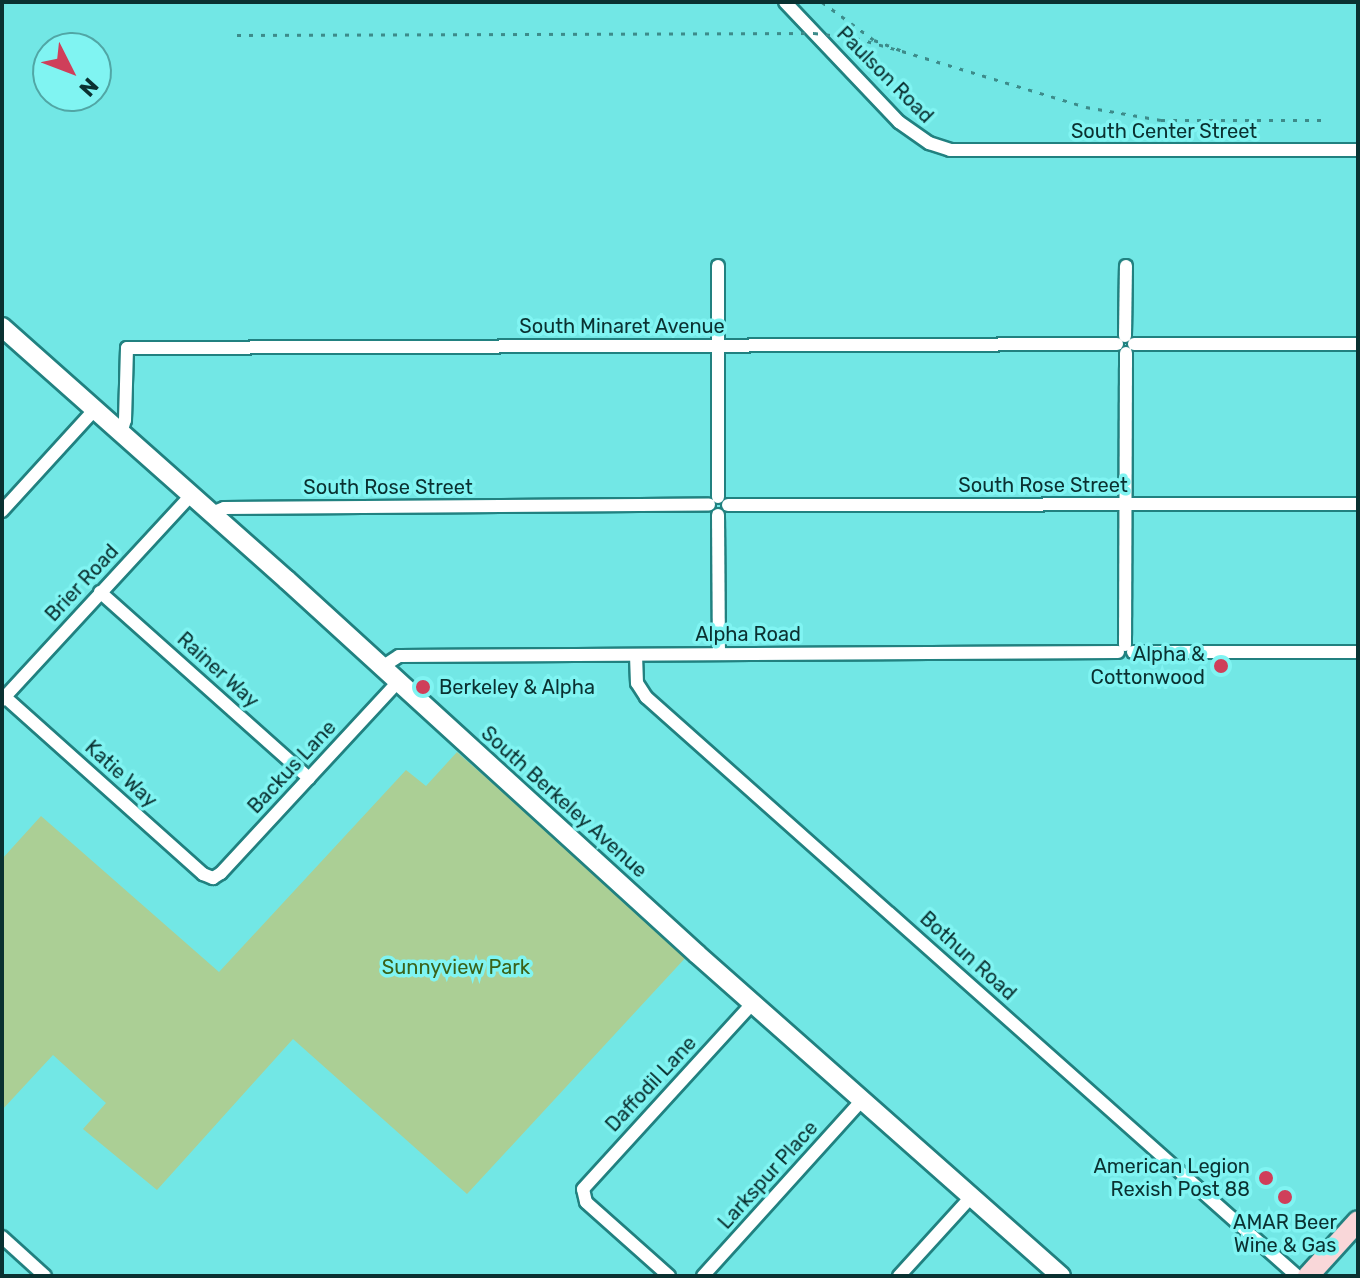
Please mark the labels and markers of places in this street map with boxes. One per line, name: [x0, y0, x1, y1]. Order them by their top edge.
place label: Alpha & Cottonwood: [1091, 642, 1205, 689]
marker: Alpha & Cottonwood: [1212, 657, 1230, 675]
place label: Berkeley & Alpha: [439, 675, 596, 699]
marker: Berkeley & Alpha: [414, 678, 432, 696]
place label: American Legion Rexish Post 88: [1093, 1154, 1250, 1201]
marker: American Legion Rexish Post 88: [1257, 1169, 1275, 1187]
marker: AMAR Beer Wine & Gas: [1276, 1188, 1294, 1206]
place label: AMAR Beer Wine & Gas: [1233, 1210, 1337, 1257]

